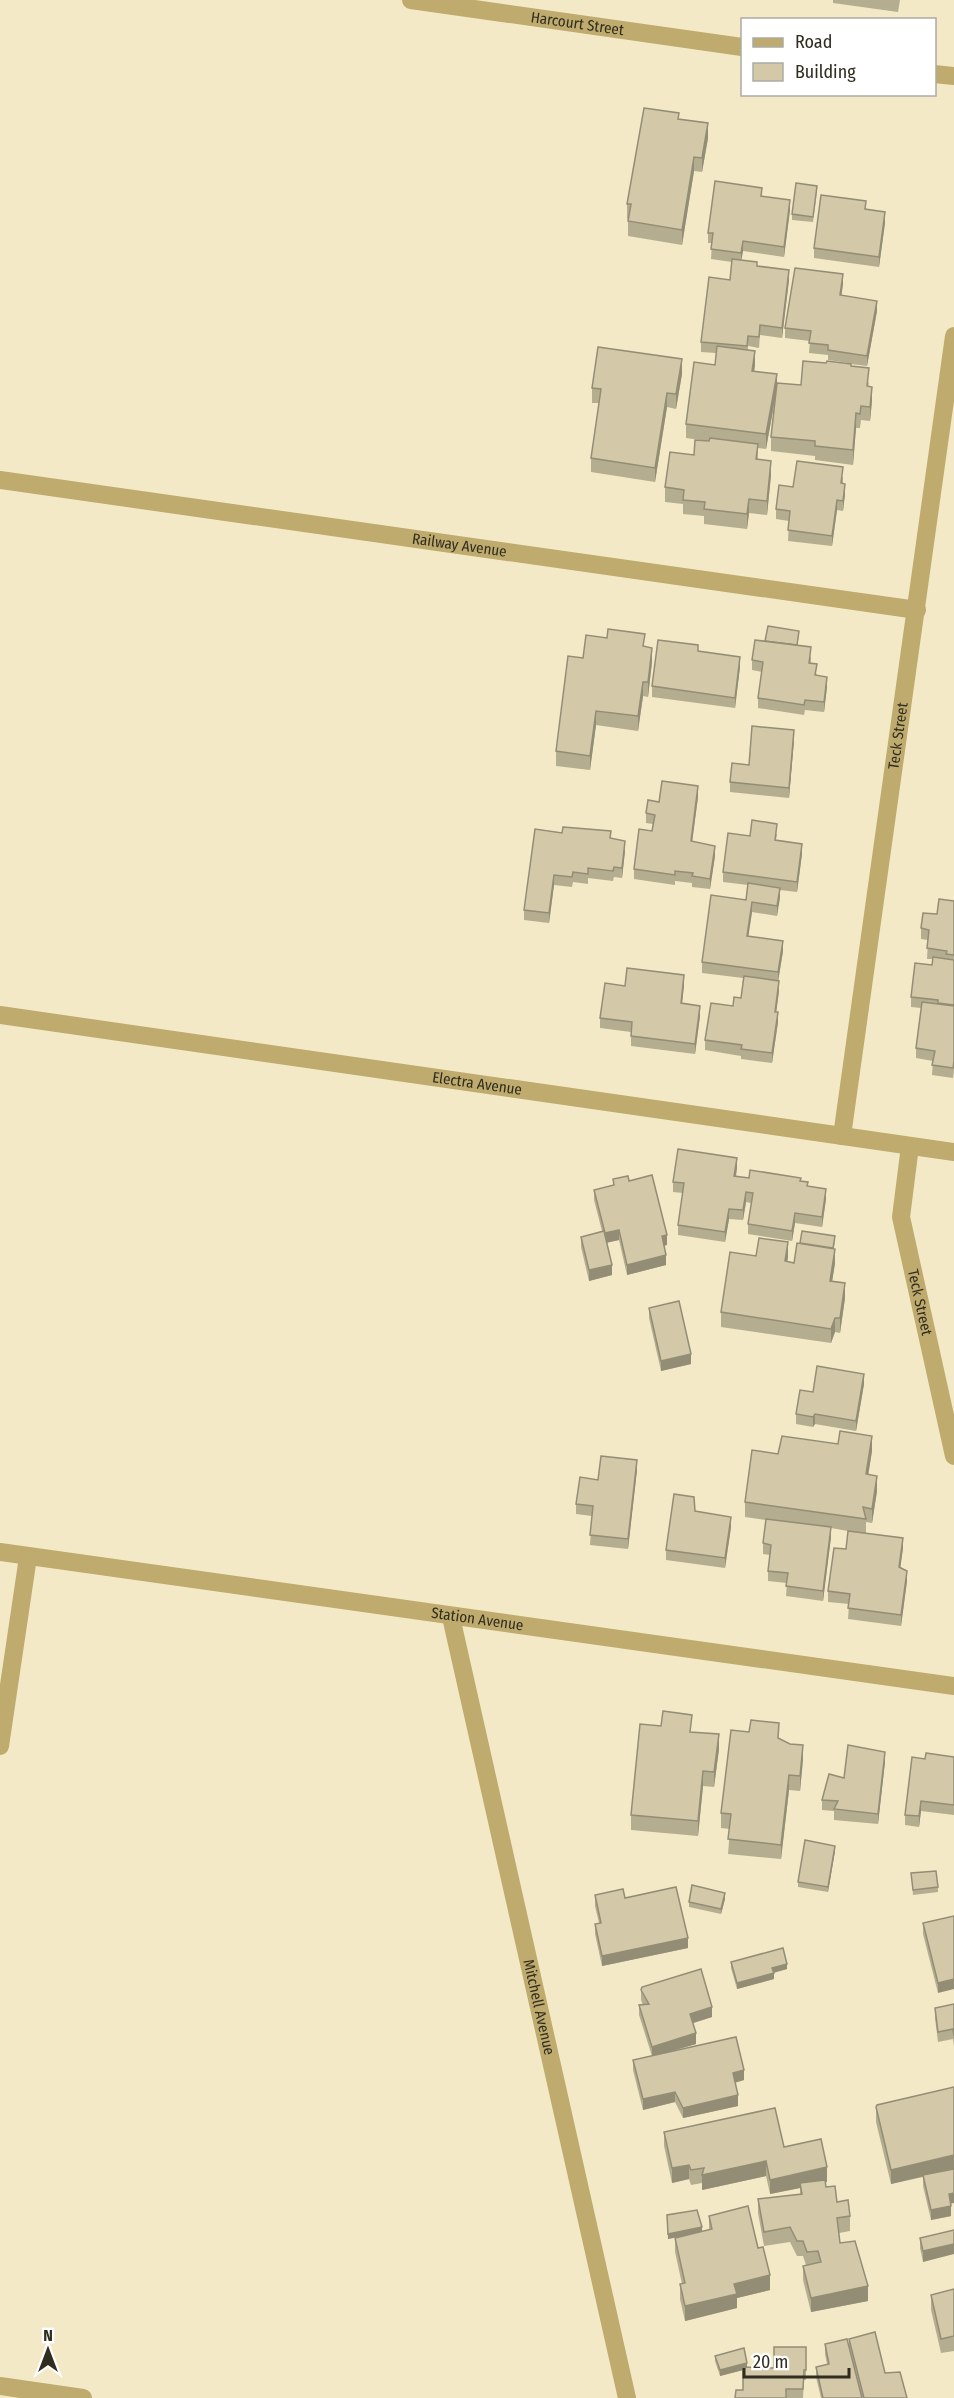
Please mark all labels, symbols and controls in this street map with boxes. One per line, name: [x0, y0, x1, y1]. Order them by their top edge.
street label: Harcourt Street: [530, 8, 625, 39]
legend: [741, 18, 936, 96]
text: Road: [795, 31, 832, 53]
text: Building: [795, 61, 856, 83]
street label: Railway Avenue: [411, 530, 508, 561]
street label: Teck Street: [884, 701, 912, 771]
street label: Electra Avenue: [431, 1068, 523, 1099]
street label: Teck Street: [904, 1267, 936, 1337]
street label: Station Avenue: [430, 1604, 524, 1634]
street label: Mitchell Avenue: [519, 1958, 558, 2057]
north arrow: [18, 2320, 78, 2380]
text: N: [43, 2326, 53, 2345]
scale bar: [744, 2341, 849, 2379]
text: 20 m: [753, 2351, 788, 2373]

